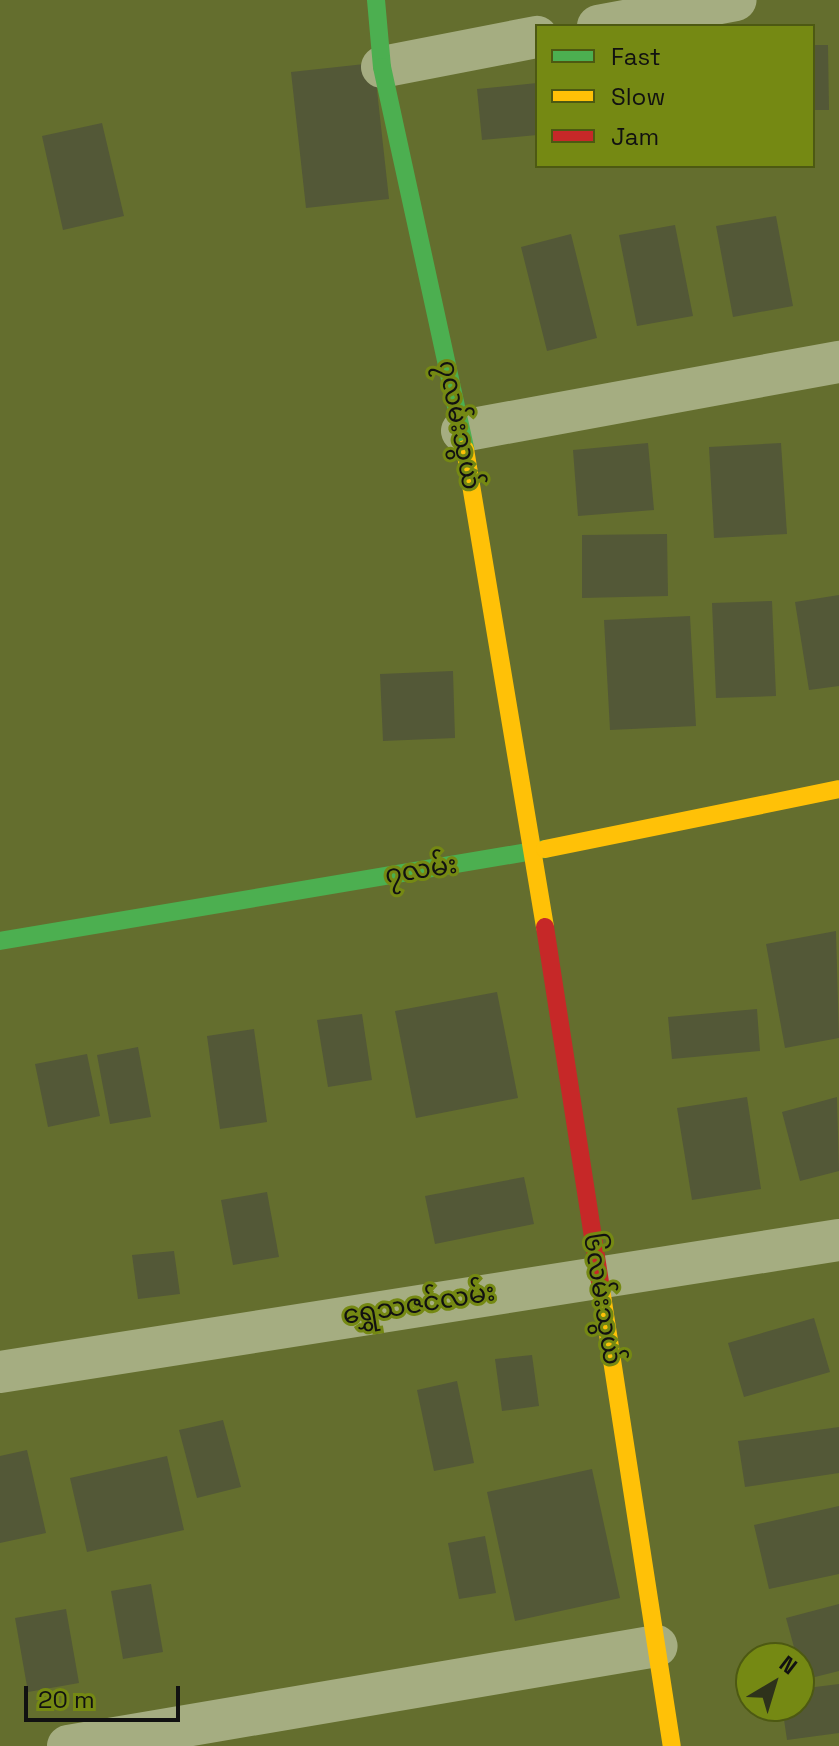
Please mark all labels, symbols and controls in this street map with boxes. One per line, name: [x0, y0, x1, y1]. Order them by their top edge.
legend: [535, 24, 815, 168]
text: Fast: [611, 41, 661, 72]
text: Slow: [611, 81, 665, 112]
text: Jam: [611, 121, 659, 152]
street label: ၇လမ်းသွယ်: [431, 358, 487, 492]
street label: ၇လမ်း: [383, 849, 459, 891]
street label: ၆လမ်းသွယ်: [576, 1231, 628, 1367]
street label: ရွှေသဇင်လမ်း: [341, 1277, 497, 1331]
north arrow: [735, 1642, 815, 1722]
text: N: [774, 1649, 803, 1680]
scale bar: [28, 1670, 184, 1720]
text: 20 m: [38, 1684, 95, 1715]

